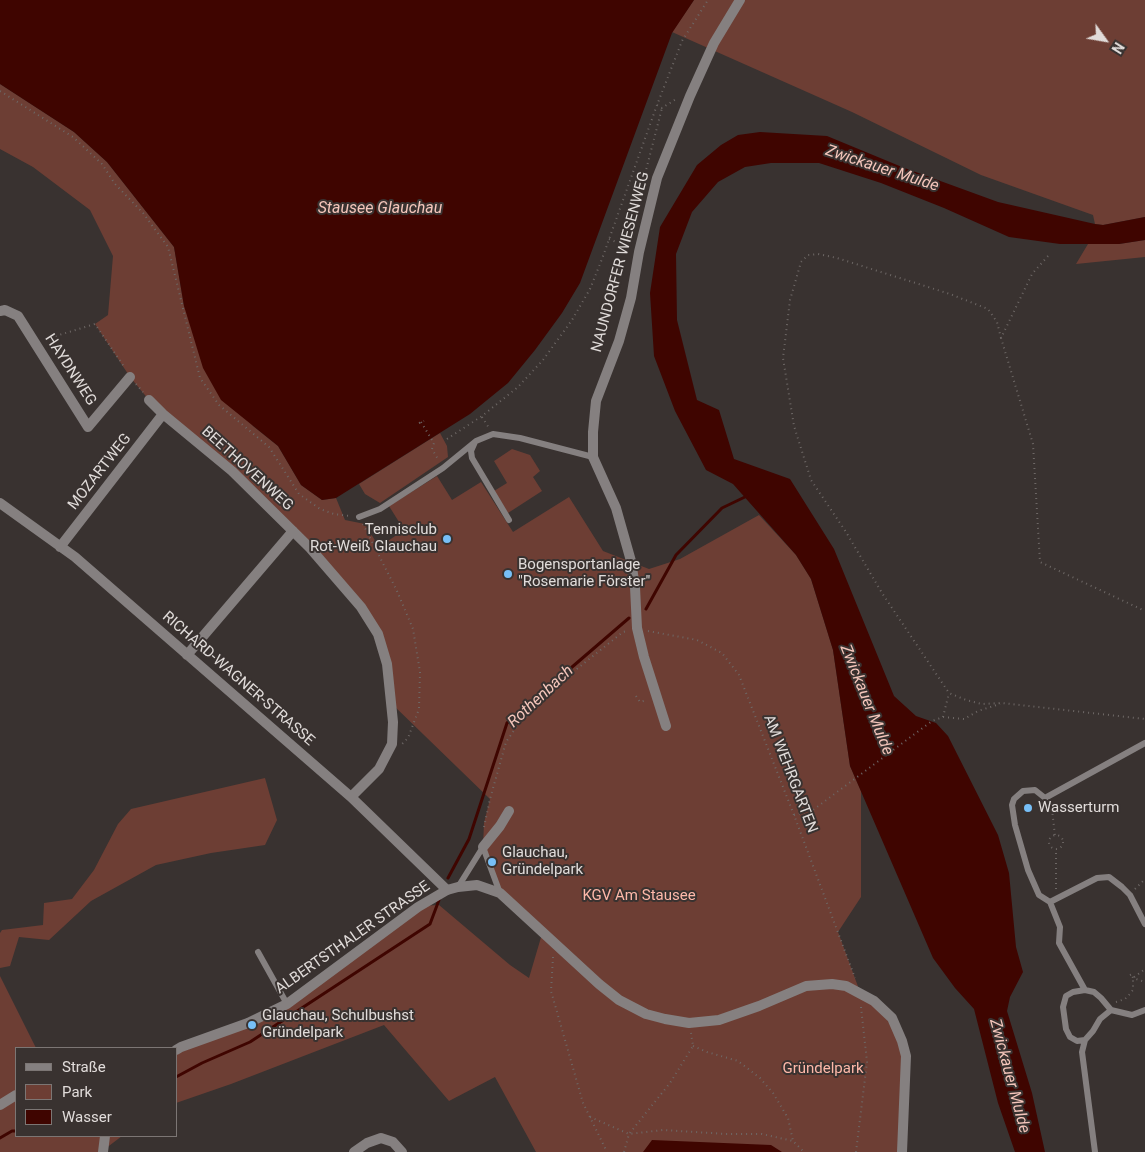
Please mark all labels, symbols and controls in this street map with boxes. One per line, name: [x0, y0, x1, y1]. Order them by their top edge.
north arrow: [1080, 15, 1130, 65]
text: N: [1108, 40, 1127, 56]
water label: Zwickauer Mulde: [823, 142, 941, 196]
street label: NAUNDORFER WIESENWEG: [588, 170, 654, 354]
water label: Stausee Glauchau: [318, 199, 442, 219]
street label: HAYDNWEG: [40, 331, 100, 409]
street label: BEETHOVENWEG: [197, 423, 297, 515]
street label: MOZARTWEG: [65, 430, 135, 514]
place label: Tennisclub Rot-Weiß Glauchau: [310, 521, 437, 556]
marker: Tennisclub Rot-Weiß Glauchau: [441, 533, 453, 545]
place label: Bogensportanlage "Rosemarie Förster": [518, 556, 650, 591]
marker: Bogensportanlage "Rosemarie Förster": [502, 568, 514, 580]
street label: RICHARD-WAGNER-STRASSE: [158, 608, 318, 750]
water label: Zwickauer Mulde: [835, 642, 897, 758]
water label: Rothenbach: [504, 662, 578, 732]
street label: AM WEHRGARTEN: [759, 712, 821, 836]
place label: Wasserturm: [1038, 799, 1120, 817]
marker: Wasserturm: [1022, 802, 1034, 814]
place label: Glauchau, Gründelpark: [502, 844, 583, 879]
marker: Glauchau, Gründelpark: [486, 856, 498, 868]
street label: ALBERTSTHALER STRASSE: [272, 878, 434, 998]
park label: KGV Am Stausee: [582, 887, 696, 905]
place label: Glauchau, Schulbushst Gründelpark: [262, 1007, 414, 1042]
water label: Zwickauer Mulde: [984, 1017, 1034, 1135]
marker: Glauchau, Schulbushst Gründelpark: [246, 1019, 258, 1031]
legend: [15, 1047, 178, 1137]
text: Straße: [62, 1058, 106, 1076]
park label: Gründelpark: [782, 1060, 864, 1078]
text: Park: [62, 1083, 92, 1101]
text: Wasser: [62, 1108, 112, 1126]

